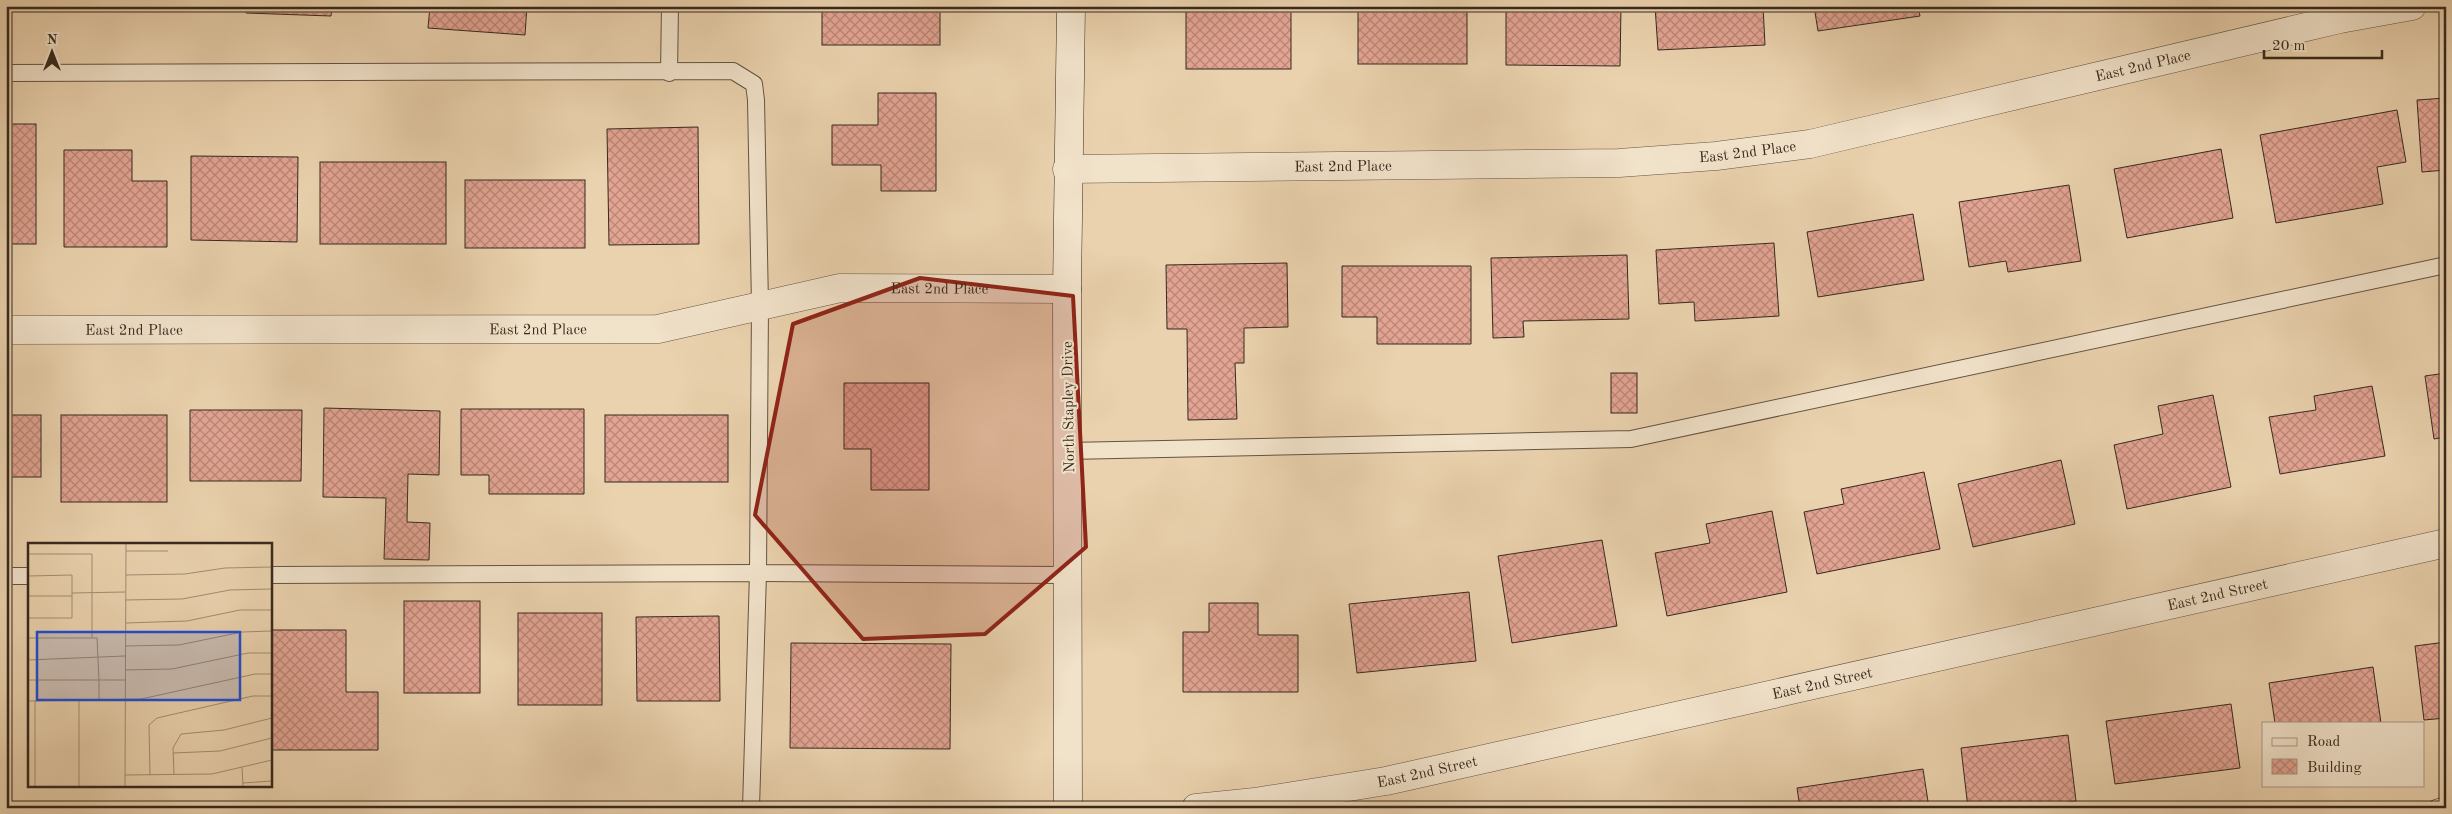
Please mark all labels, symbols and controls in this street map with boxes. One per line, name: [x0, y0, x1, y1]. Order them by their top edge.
north arrow: [28, 28, 78, 78]
scale bar: [2264, 28, 2382, 60]
text: N: [47, 33, 58, 47]
text: 20 m: [2272, 39, 2306, 54]
street label: East 2nd Place: [2094, 48, 2193, 85]
street label: East 2nd Place: [1698, 140, 1797, 166]
street label: East 2nd Place: [1294, 159, 1392, 176]
street label: East 2nd Place: [891, 282, 988, 298]
street label: East 2nd Place: [489, 323, 587, 338]
street label: East 2nd Place: [85, 324, 183, 339]
street label: North Stapley Drive: [1061, 341, 1078, 473]
inset map: [28, 543, 271, 786]
street label: East 2nd Street: [2166, 577, 2269, 614]
street label: East 2nd Street: [1771, 666, 1874, 703]
legend: [2262, 722, 2424, 786]
text: Road: [2307, 735, 2341, 750]
street label: East 2nd Street: [1376, 755, 1479, 791]
text: Building: [2307, 761, 2362, 776]

